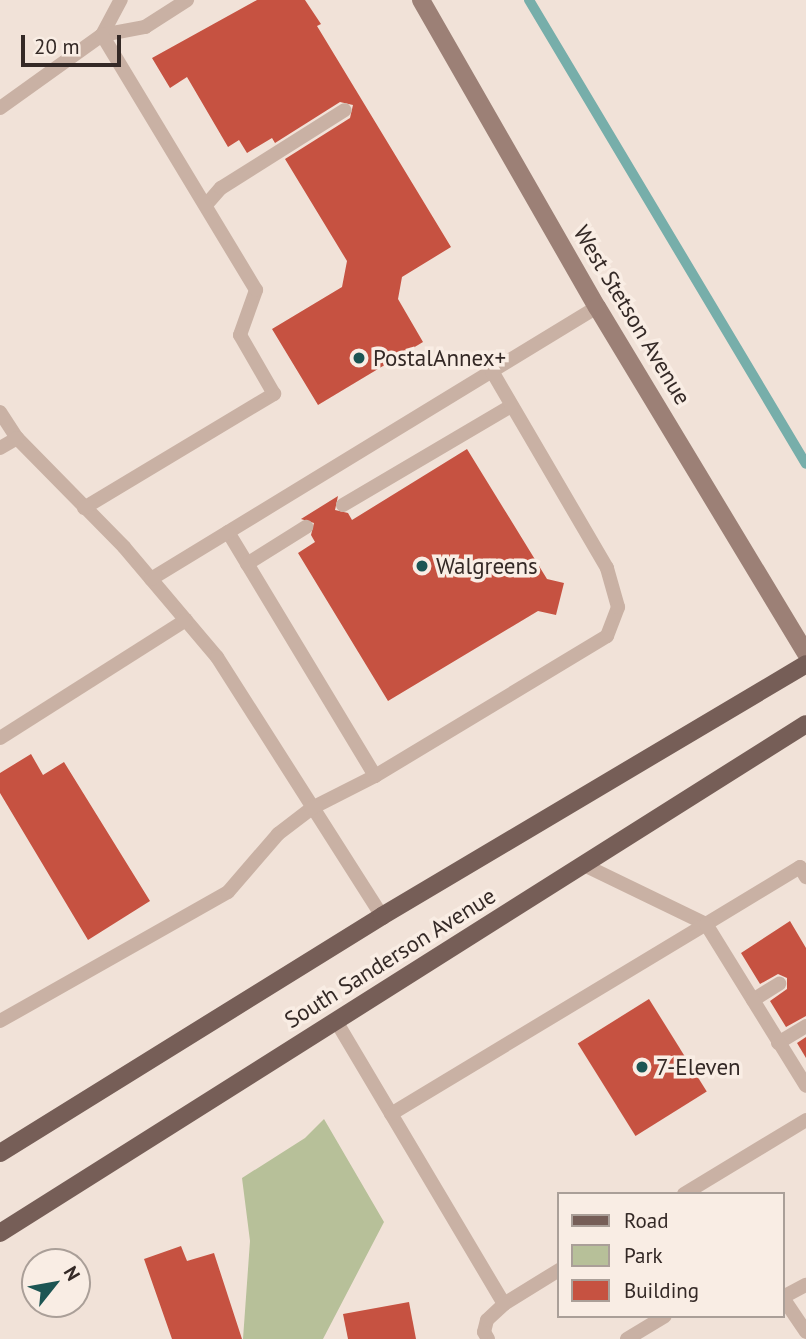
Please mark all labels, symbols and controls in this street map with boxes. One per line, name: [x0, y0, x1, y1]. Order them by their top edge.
scale bar: [24, 21, 124, 65]
text: 20 m: [34, 33, 80, 60]
street label: West Stetson Avenue: [567, 220, 697, 410]
place label: PostalAnnex+: [373, 344, 506, 372]
marker: PostalAnnex+: [351, 350, 367, 366]
place label: Walgreens: [436, 552, 538, 580]
marker: Walgreens: [414, 558, 430, 574]
street label: South Sanderson Avenue: [279, 882, 501, 1034]
place label: 7-Eleven: [656, 1053, 741, 1081]
marker: 7-Eleven: [634, 1059, 650, 1075]
legend: [558, 1192, 785, 1318]
text: Road: [624, 1207, 668, 1234]
text: Park: [624, 1242, 663, 1269]
north arrow: [21, 1248, 91, 1318]
text: N: [59, 1262, 86, 1285]
text: Building: [624, 1277, 699, 1304]

